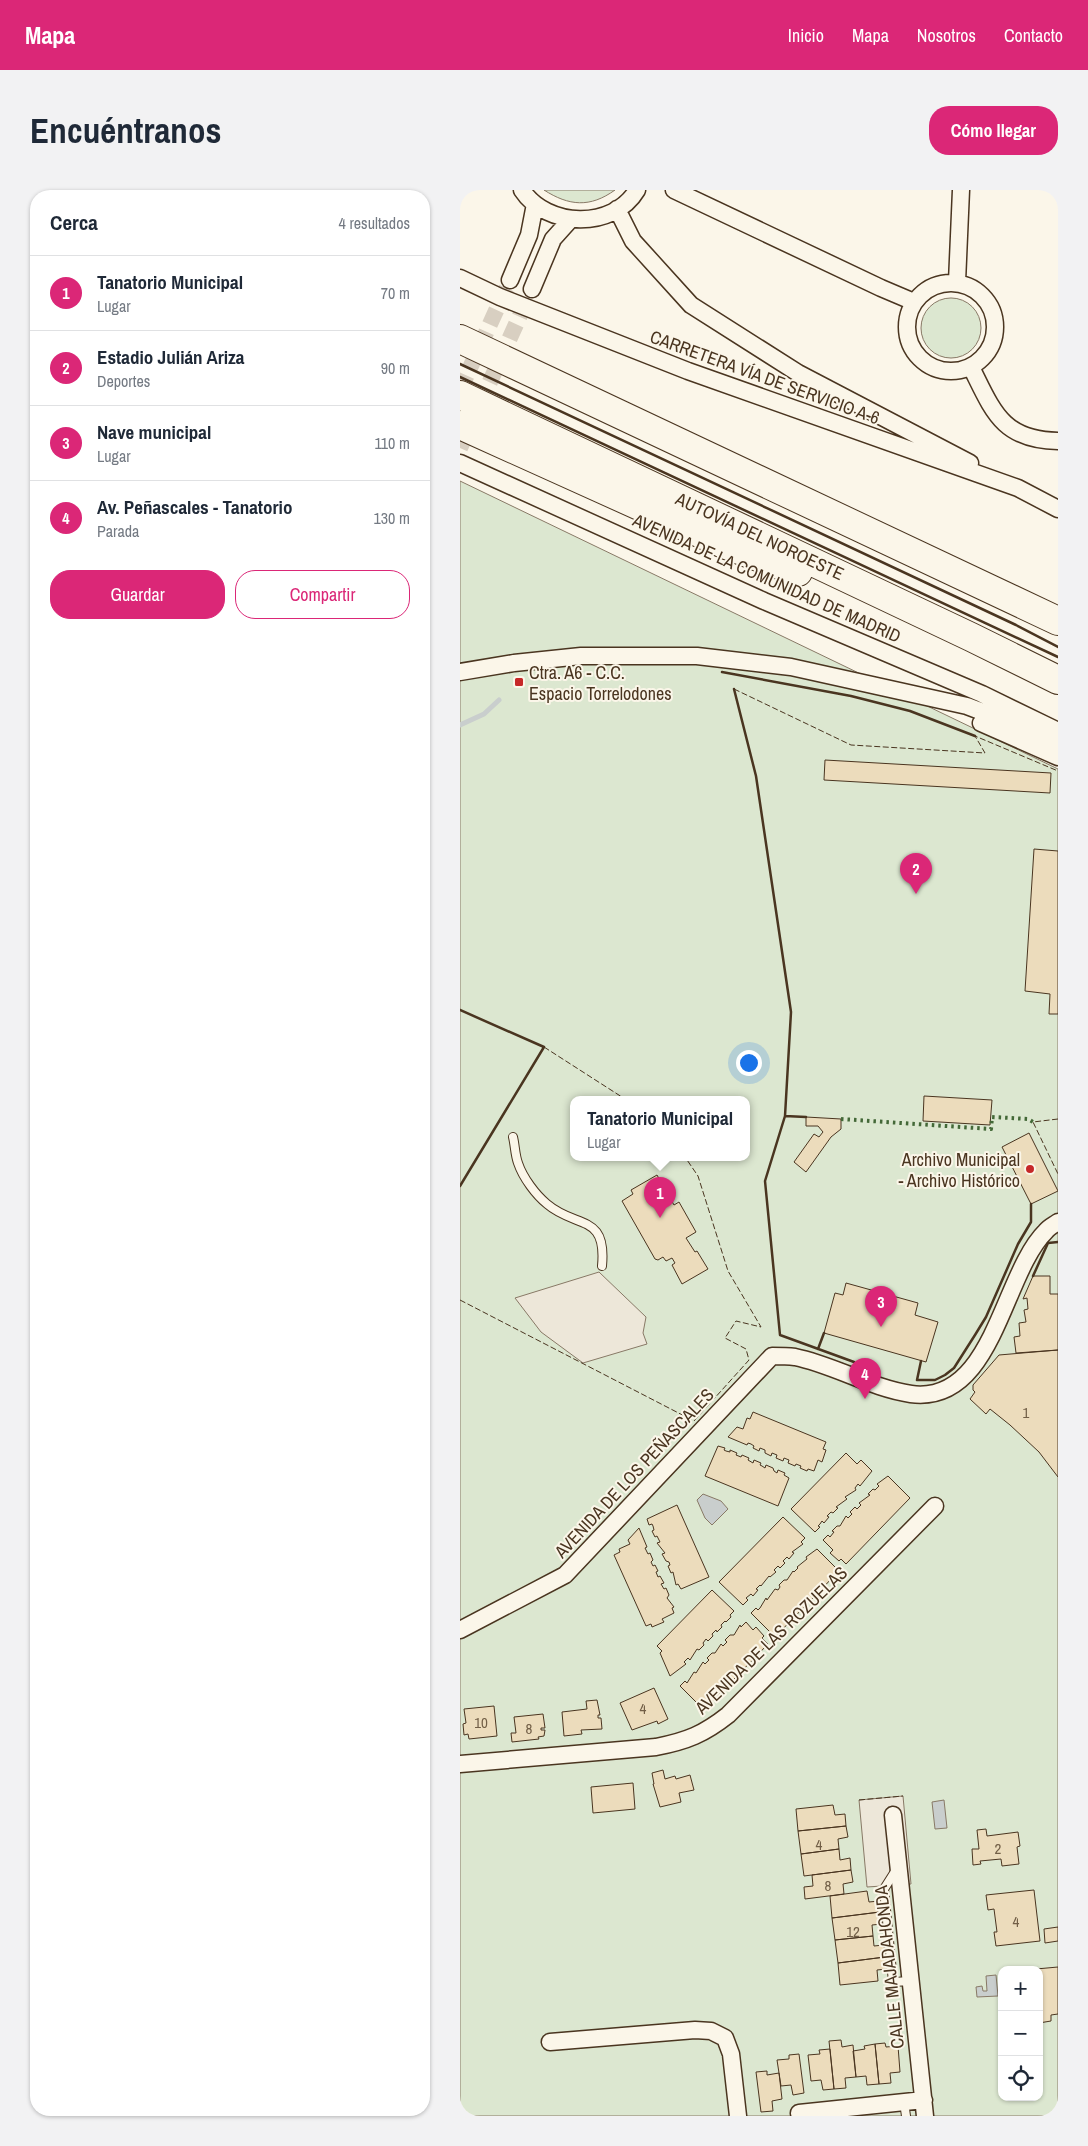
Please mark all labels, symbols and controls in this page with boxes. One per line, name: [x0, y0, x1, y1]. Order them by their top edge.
text: Mapa: [25, 19, 75, 51]
text: Inicio: [788, 23, 824, 48]
text: Mapa: [852, 23, 889, 48]
text: Nosotros: [917, 23, 976, 48]
text: Contacto: [1004, 23, 1063, 48]
button: Cómo llegar: [929, 106, 1058, 155]
text: Encuéntranos: [30, 107, 221, 154]
text: Cerca: [50, 208, 98, 237]
text: 4 resultados: [339, 212, 410, 234]
text: Tanatorio Municipal: [97, 269, 243, 295]
text: 1: [62, 282, 70, 304]
text: 70 m: [381, 282, 410, 304]
text: Lugar: [97, 295, 131, 317]
street label: CARRETERA VÍA DE SERVICIO A-6: [647, 324, 883, 430]
text: Estadio Julián Ariza: [97, 344, 245, 370]
text: 2: [62, 357, 70, 379]
text: 90 m: [381, 357, 410, 379]
text: Deportes: [97, 370, 150, 392]
text: Nave municipal: [97, 419, 211, 445]
text: 3: [62, 432, 70, 454]
text: 110 m: [374, 432, 410, 454]
text: Lugar: [97, 445, 131, 467]
street label: AUTOVÍA DEL NOROESTE: [671, 486, 848, 586]
text: Av. Peñascales - Tanatorio: [97, 494, 292, 520]
text: 4: [62, 507, 70, 529]
text: 130 m: [374, 507, 410, 529]
street label: AVENIDA DE LA COMUNIDAD DE MADRID: [628, 507, 905, 649]
text: Parada: [97, 520, 139, 542]
button: Guardar: [50, 570, 225, 619]
button: Compartir: [235, 570, 410, 619]
place label: Ctra. A6 - C.C. Espacio Torrelodones: [529, 660, 672, 706]
marker: Ctra. A6 - C.C. Espacio Torrelodones: [513, 676, 525, 688]
pin: 2: [900, 853, 932, 894]
your location: [736, 1050, 762, 1076]
popup: [570, 1096, 750, 1161]
text: Tanatorio Municipal: [587, 1105, 733, 1131]
text: Lugar: [587, 1131, 621, 1153]
place label: Archivo Municipal - Archivo Histórico: [899, 1147, 1020, 1193]
marker: Archivo Municipal - Archivo Histórico: [1024, 1163, 1036, 1175]
pin: 1: [644, 1177, 676, 1218]
pin: 3: [865, 1286, 897, 1327]
pin: 4: [849, 1358, 881, 1399]
street label: AVENIDA DE LOS PEÑASCALES: [548, 1383, 720, 1564]
house number: 1: [1023, 1402, 1030, 1423]
street label: AVENIDA DE LAS ROZUELAS: [689, 1560, 853, 1720]
house number: 4: [640, 1698, 647, 1719]
house number: 10: [474, 1712, 488, 1733]
house number: 8: [526, 1718, 533, 1739]
house number: 4: [816, 1834, 823, 1855]
house number: 2: [995, 1838, 1002, 1859]
house number: 8: [825, 1875, 832, 1896]
street label: CALLE MAJADAHONDA: [868, 1884, 910, 2050]
house number: 4: [1013, 1911, 1020, 1932]
house number: 12: [846, 1921, 860, 1942]
map controls: [998, 1966, 1043, 2101]
button: +: [998, 1966, 1043, 2011]
button: −: [998, 2011, 1043, 2056]
button: locate: [998, 2056, 1043, 2101]

